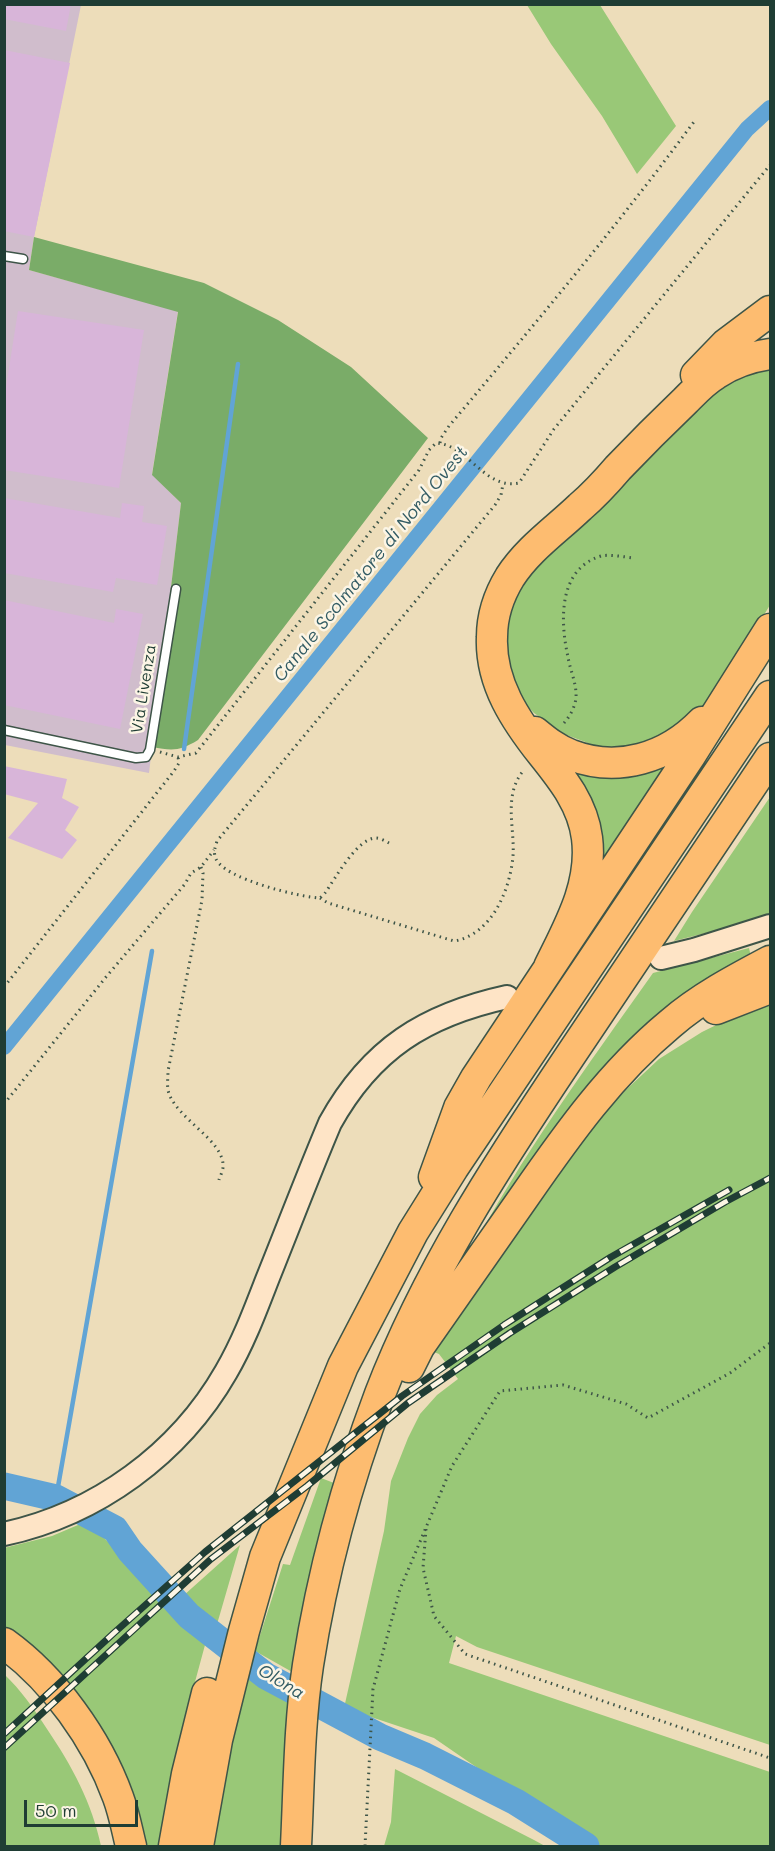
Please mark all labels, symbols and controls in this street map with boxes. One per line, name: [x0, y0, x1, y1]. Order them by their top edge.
water label: Canale Scolmatore di Nord Ovest: [269, 442, 473, 686]
street label: Via Livenza: [128, 643, 160, 735]
water label: Olona: [254, 1660, 308, 1704]
scale bar: [27, 1788, 141, 1826]
text: 50 m: [35, 1798, 77, 1822]

